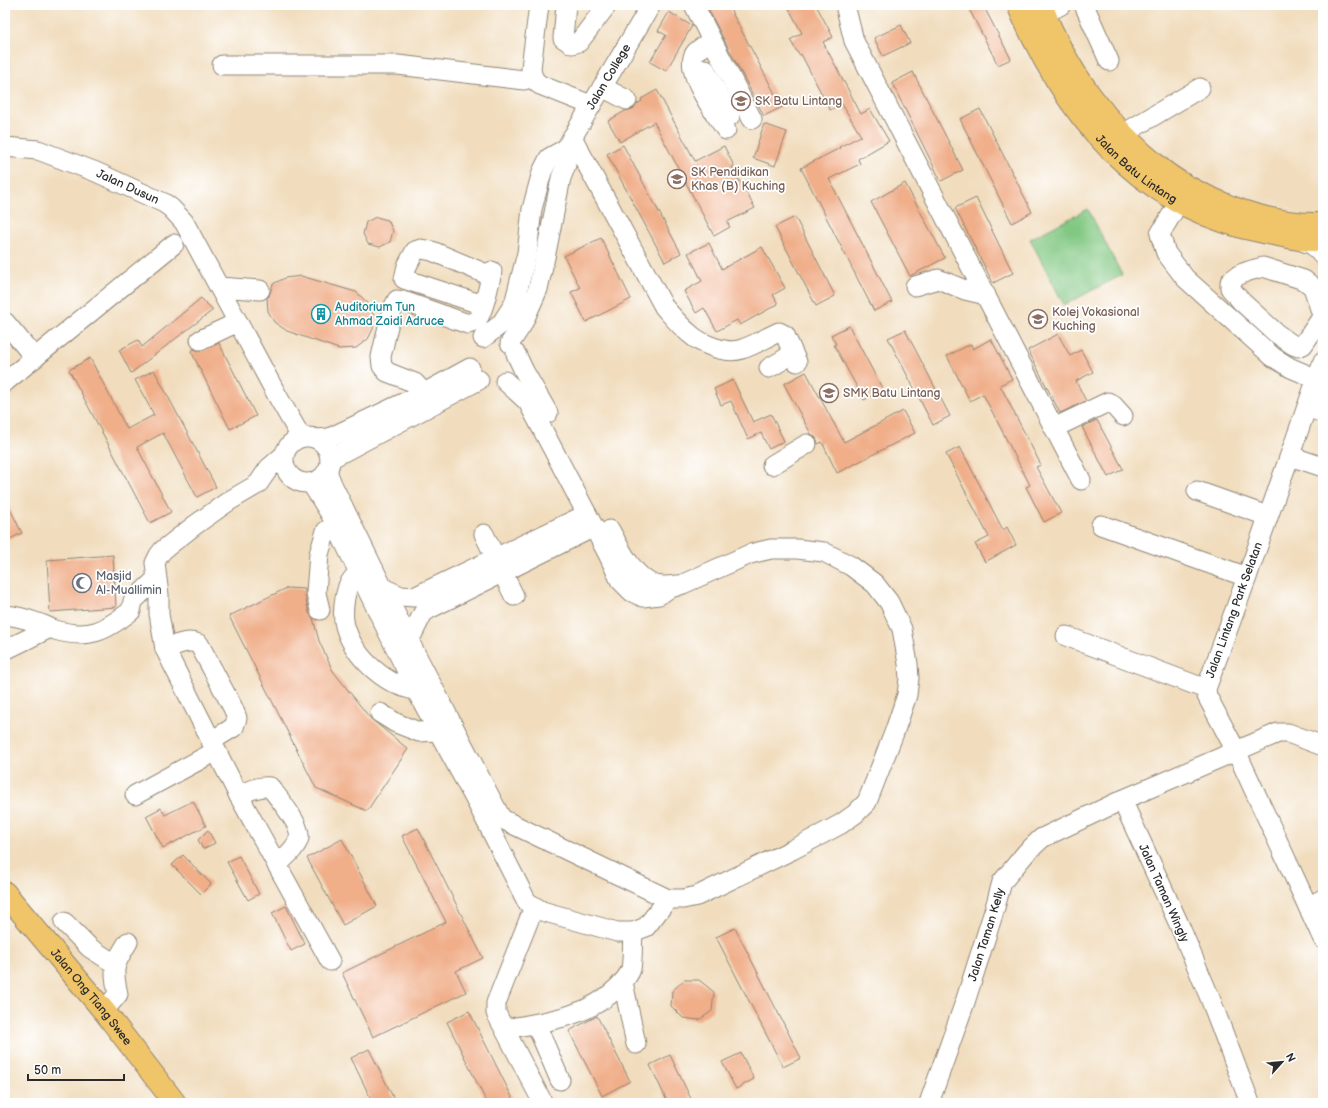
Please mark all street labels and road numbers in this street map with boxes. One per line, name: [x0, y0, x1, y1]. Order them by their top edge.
street label: Jalan College: [583, 41, 634, 113]
street label: Jalan Batu Lintang: [1092, 132, 1180, 207]
street label: Jalan Dusun: [94, 166, 161, 208]
street label: Jalan Lintang Park Selatan: [1203, 540, 1266, 680]
street label: Jalan Taman Wingly: [1135, 842, 1192, 945]
street label: Jalan Taman Kelly: [965, 886, 1008, 983]
street label: Jalan Ong Tiang Swee: [47, 946, 135, 1049]

